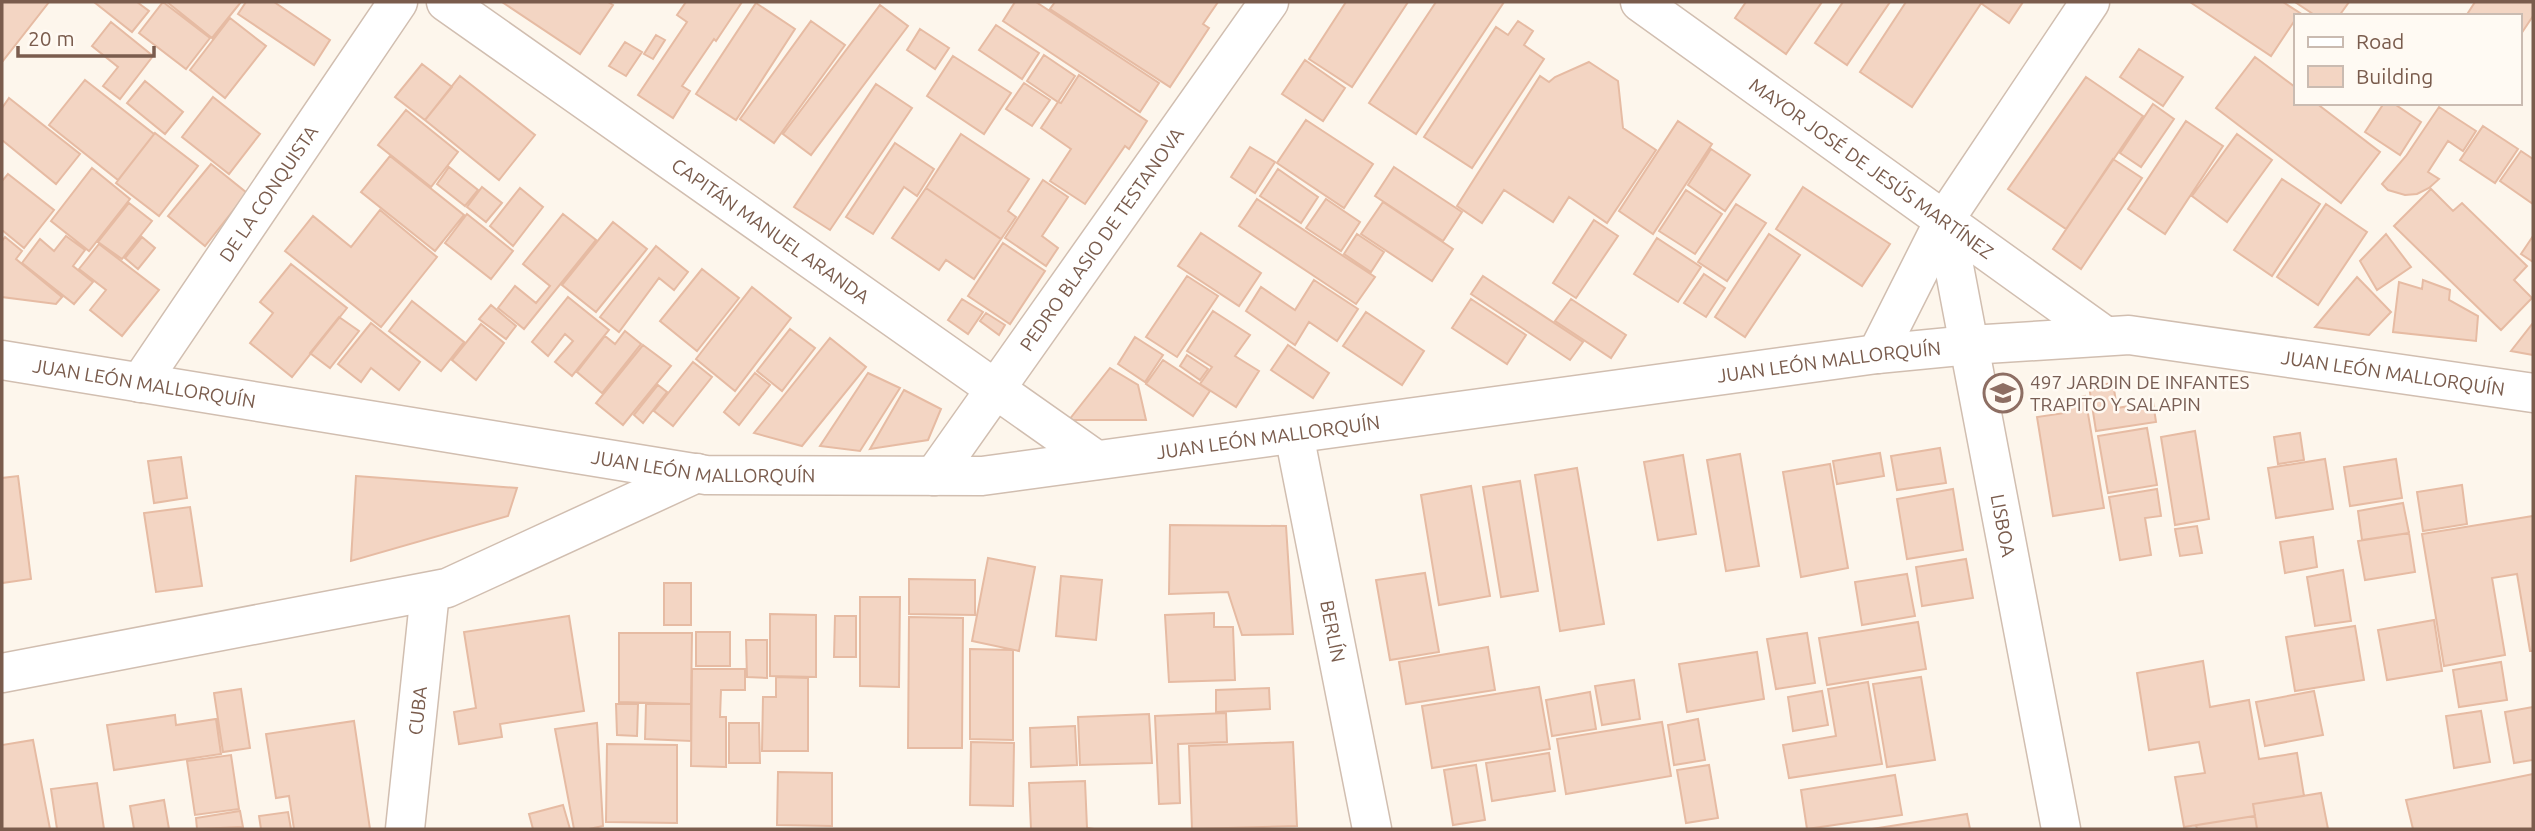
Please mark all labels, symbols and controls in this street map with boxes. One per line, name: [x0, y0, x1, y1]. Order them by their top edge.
scale bar: [18, 14, 154, 58]
legend: [2294, 14, 2521, 105]
text: 20 m: [28, 26, 75, 50]
text: Road: [2356, 29, 2404, 53]
text: Building: [2356, 64, 2433, 88]
street label: MAYOR JOSÉ DE JESÚS MARTÍNEZ: [1745, 73, 1998, 263]
street label: DE LA CONQUISTA: [215, 121, 323, 266]
street label: PEDRO BLASIO DE TESTANOVA: [1015, 123, 1188, 355]
street label: CAPITÁN MANUEL ARANDA: [667, 153, 874, 308]
street label: JUAN LEÓN MALLORQUÍN: [1716, 337, 1942, 387]
street label: JUAN LEÓN MALLORQUÍN: [2280, 346, 2506, 400]
street label: JUAN LEÓN MALLORQUÍN: [31, 354, 257, 412]
place label: 497 JARDIN DE INFANTES TRAPITO Y SALAPIN: [2030, 371, 2250, 415]
school or university icon: 497 JARDIN DE INFANTES TRAPITO Y SALAPIN: [1982, 372, 2024, 414]
street label: JUAN LEÓN MALLORQUÍN: [1155, 411, 1381, 463]
street label: JUAN LEÓN MALLORQUÍN: [590, 445, 816, 487]
street label: LISBOA: [1987, 492, 2020, 559]
street label: BERLÍN: [1316, 598, 1350, 664]
street label: CUBA: [404, 684, 431, 736]

